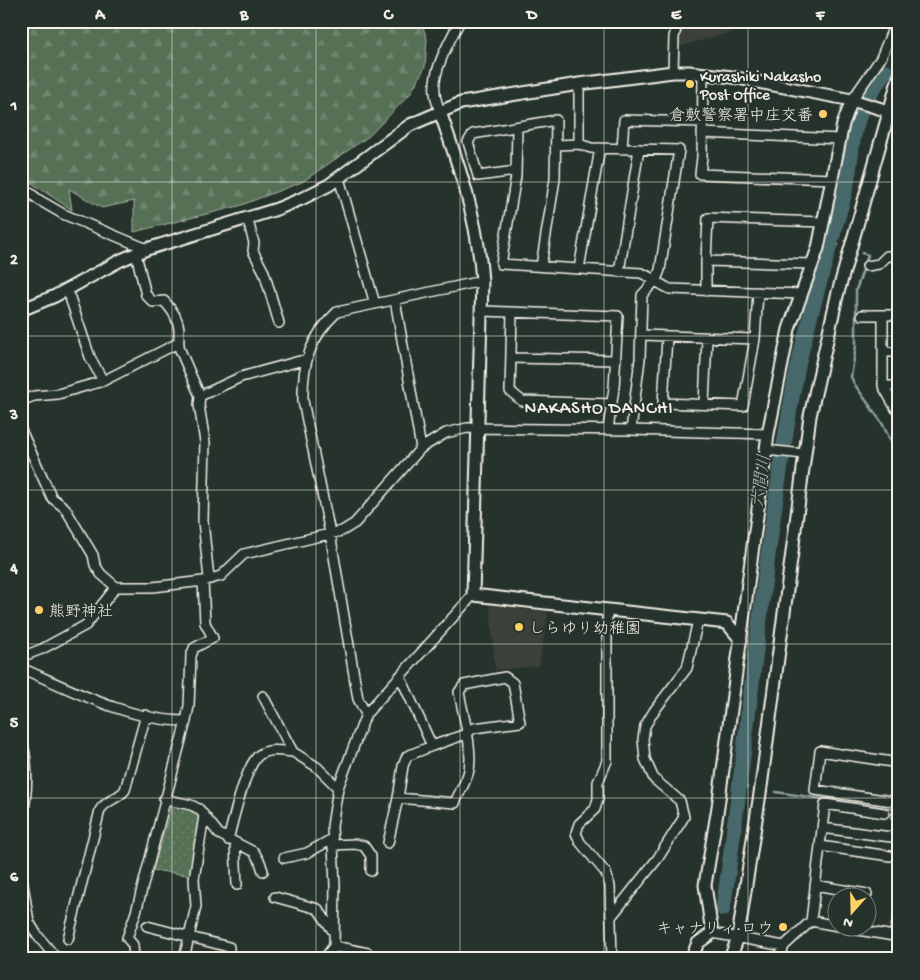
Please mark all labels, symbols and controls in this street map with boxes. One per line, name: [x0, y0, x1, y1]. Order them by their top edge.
text: A: [94, 7, 106, 26]
text: B: [239, 7, 249, 26]
text: C: [383, 7, 394, 26]
text: D: [525, 7, 538, 26]
text: E: [671, 7, 682, 26]
text: F: [815, 7, 826, 26]
place label: Kurashiki Nakasho Post Office: [699, 69, 821, 106]
marker: Kurashiki Nakasho Post Office: [684, 78, 696, 90]
text: 1: [10, 98, 17, 117]
place label: 倉敷警察署中庄交番: [669, 106, 813, 127]
marker: 倉敷警察署中庄交番: [817, 108, 829, 120]
text: 2: [10, 252, 18, 271]
district label: NAKASHO DANCHI: [524, 399, 674, 420]
text: 3: [9, 407, 18, 426]
water label: 六間川: [748, 453, 777, 510]
text: 4: [9, 561, 18, 580]
place label: 熊野神社: [49, 603, 113, 623]
marker: 熊野神社: [33, 604, 45, 616]
place label: しらゆり幼稚園: [529, 620, 641, 640]
marker: しらゆり幼稚園: [513, 621, 525, 633]
text: 5: [10, 715, 19, 734]
text: 6: [10, 869, 19, 888]
north arrow: [828, 888, 878, 938]
text: N: [841, 912, 856, 931]
place label: キャナリィ·ロウ: [656, 921, 773, 940]
marker: キャナリィ·ロウ: [777, 921, 789, 933]

